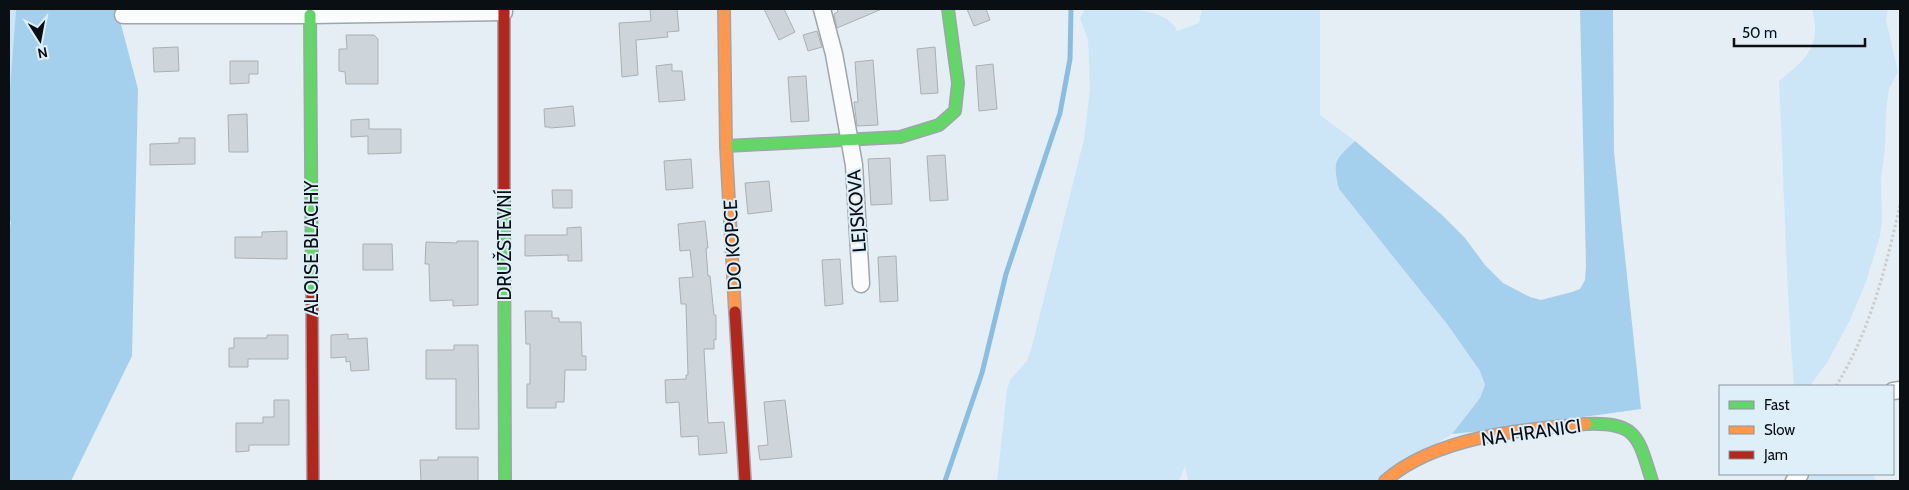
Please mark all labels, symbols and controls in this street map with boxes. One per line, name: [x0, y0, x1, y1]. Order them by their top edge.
north arrow: [15, 15, 65, 65]
scale bar: [1734, 15, 1865, 47]
text: 50 m: [1742, 24, 1777, 42]
text: N: [36, 43, 49, 63]
street label: LEJSKOVA: [842, 168, 871, 253]
street label: ALOISE BLACHY: [300, 181, 323, 315]
street label: DRUŽSTEVNÍ: [492, 189, 516, 300]
street label: DO KOPCE: [719, 199, 746, 291]
legend: [1719, 385, 1894, 475]
text: Fast: [1764, 396, 1789, 414]
street label: NA HRANICI: [1480, 414, 1583, 451]
text: Slow: [1764, 421, 1795, 439]
text: Jam: [1763, 446, 1788, 464]

